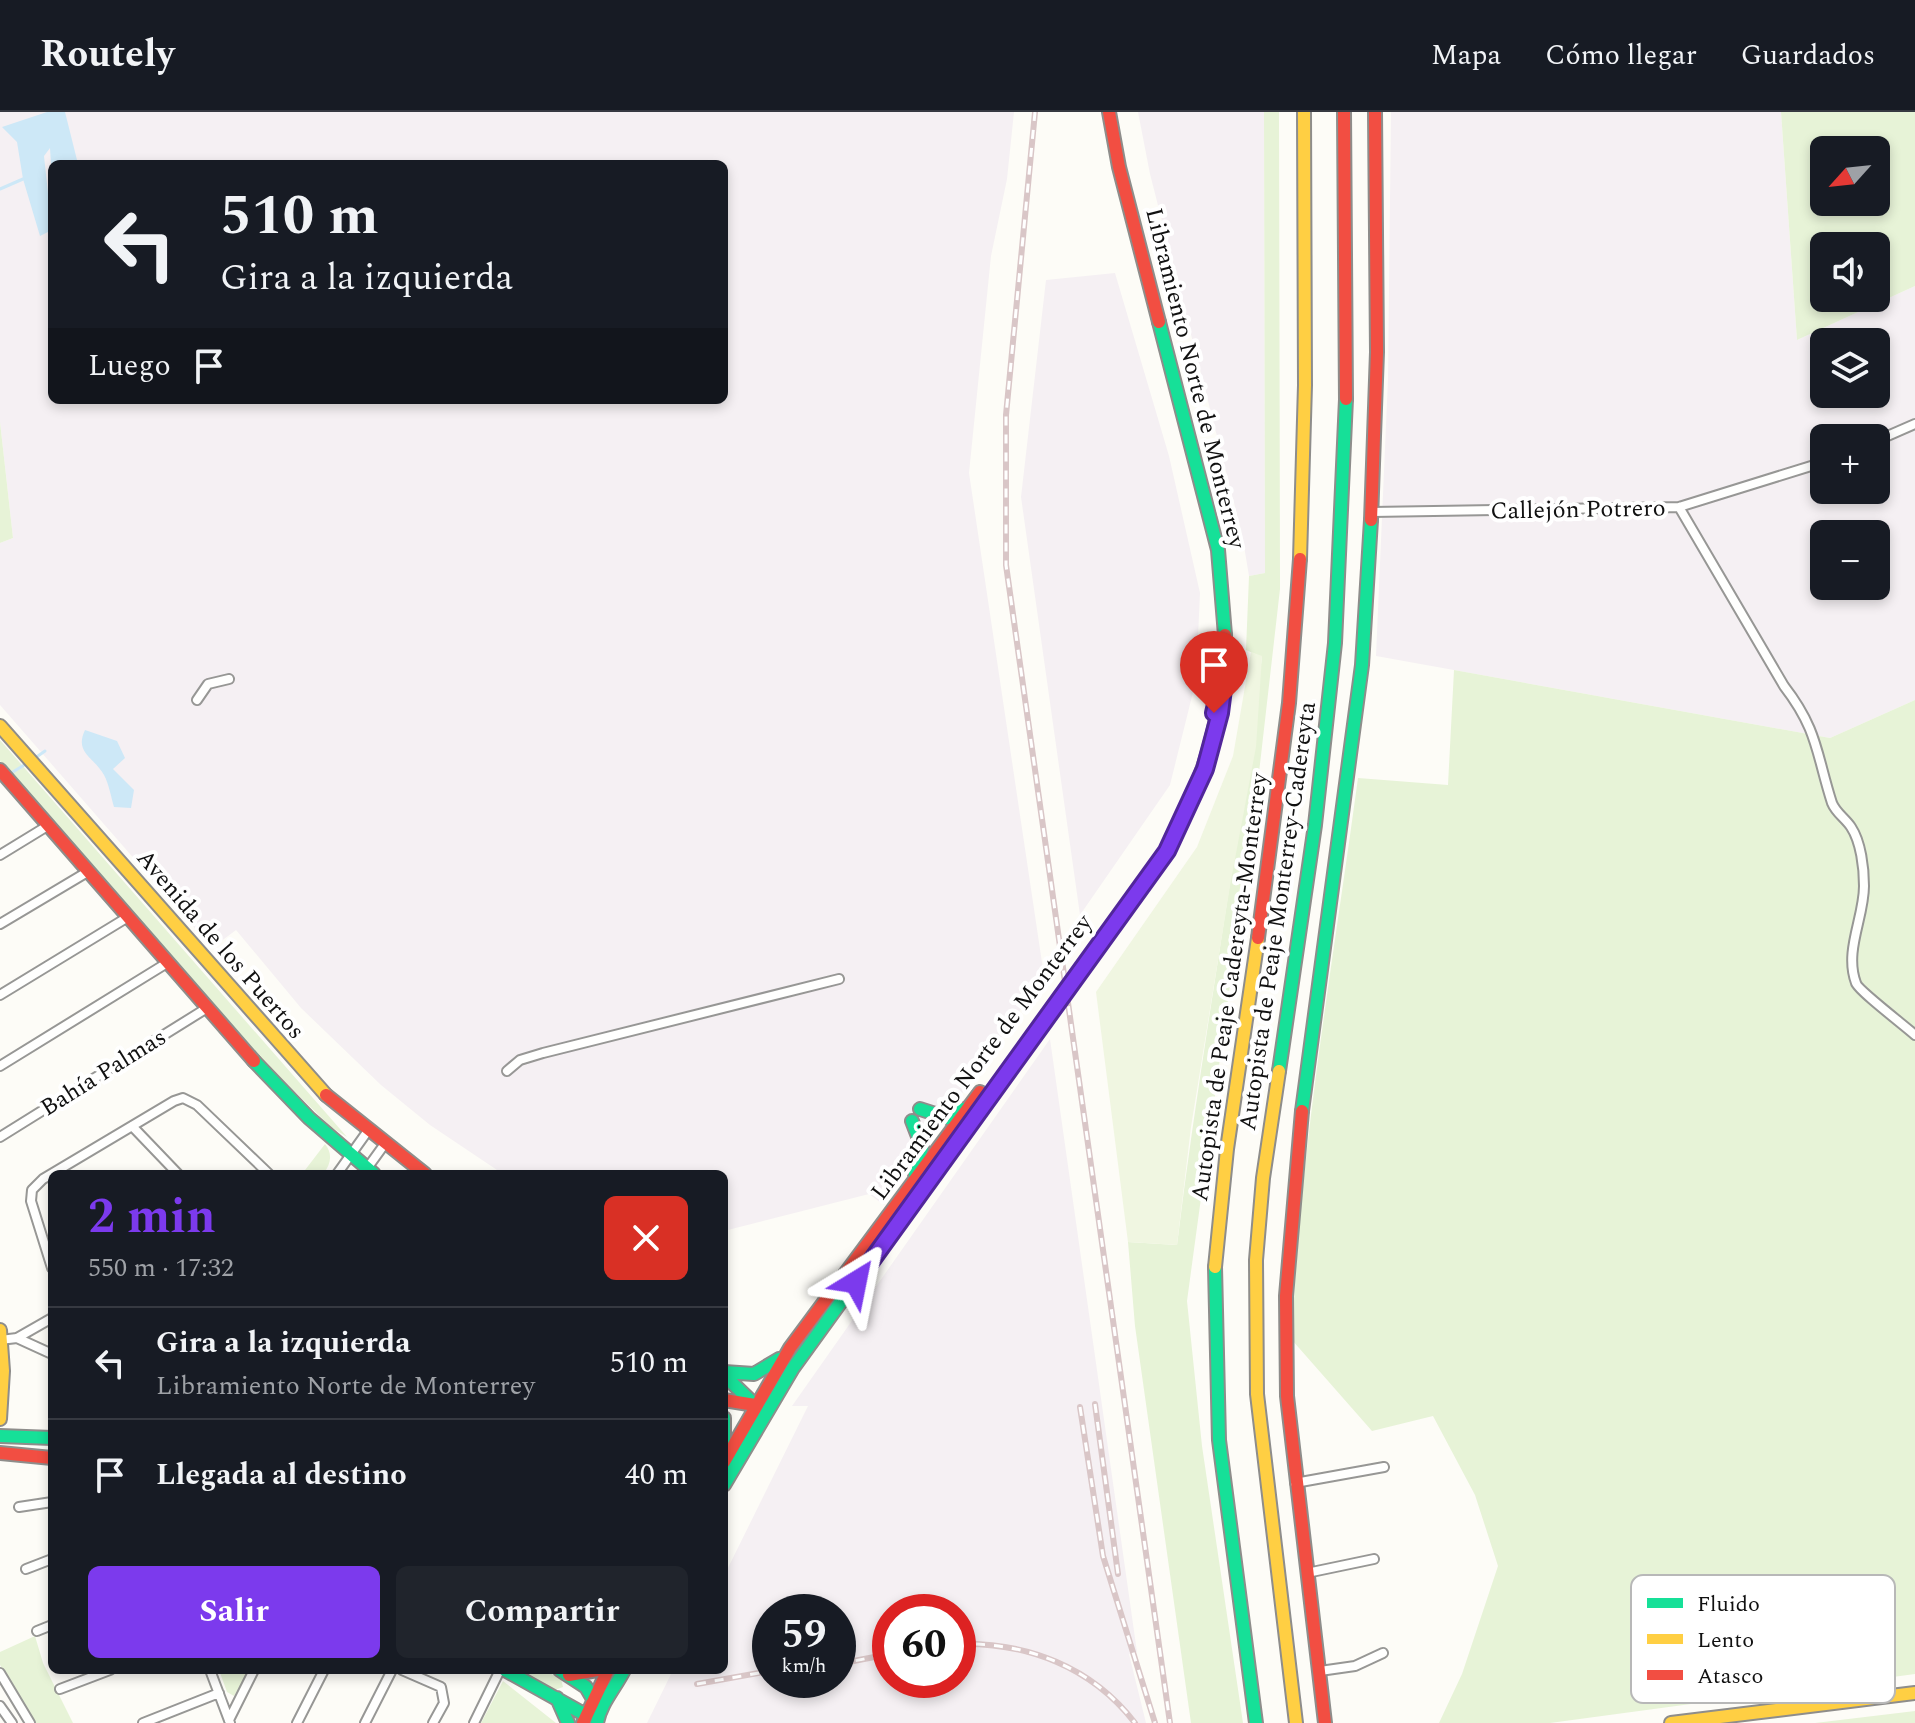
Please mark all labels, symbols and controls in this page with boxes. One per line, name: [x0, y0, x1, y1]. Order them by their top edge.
text: Routely: [40, 26, 174, 84]
text: Mapa: [1431, 34, 1501, 77]
text: Cómo llegar: [1545, 34, 1697, 77]
text: Guardados: [1741, 34, 1875, 77]
north arrow: [1810, 136, 1890, 216]
map controls: [1810, 136, 1890, 600]
text: 510 m: [220, 174, 379, 259]
icon: left: [88, 192, 192, 296]
street label: Libramiento Norte de Monterrey: [1135, 204, 1255, 554]
button: sound: [1810, 232, 1890, 312]
text: Gira a la izquierda: [220, 251, 513, 306]
button: layers: [1810, 328, 1890, 408]
text: Luego: [88, 343, 171, 389]
icon: arrive: [187, 344, 231, 388]
button: +: [1810, 424, 1890, 504]
street label: Callejón Potrero: [1490, 490, 1666, 530]
button: −: [1810, 520, 1890, 600]
pin: [1180, 631, 1248, 713]
icon: arrive: [1192, 643, 1236, 687]
street label: Autopista de Peaje Monterrey-Cadereyta: [1230, 699, 1326, 1133]
street label: Autopista de Peaje Cadereyta-Monterrey: [1182, 769, 1278, 1204]
street label: Avenida de los Puertos: [127, 842, 313, 1048]
street label: Libramiento Norte de Monterrey: [862, 906, 1102, 1208]
street label: Bahía Palmas: [34, 1020, 174, 1126]
text: 2 min: [88, 1181, 216, 1254]
button: close: [604, 1196, 688, 1280]
position arrow: [814, 1240, 898, 1324]
text: 550 m · 17:32: [88, 1248, 234, 1288]
text: Gira a la izquierda: [156, 1320, 411, 1366]
text: 510 m: [610, 1340, 688, 1386]
icon: left: [88, 1341, 132, 1385]
text: Libramiento Norte de Monterrey: [156, 1366, 535, 1406]
text: Llegada al destino: [156, 1452, 407, 1498]
text: 40 m: [625, 1452, 688, 1498]
icon: arrive: [88, 1453, 132, 1497]
button: Salir: [88, 1566, 380, 1658]
button: Compartir: [396, 1566, 688, 1658]
legend: [1631, 1575, 1895, 1703]
text: Fluido: [1697, 1588, 1760, 1621]
speed limit sign: 60: [872, 1594, 976, 1698]
text: 59: [782, 1605, 826, 1666]
text: Lento: [1697, 1624, 1754, 1657]
text: km/h: [782, 1651, 827, 1681]
text: Atasco: [1697, 1660, 1763, 1693]

